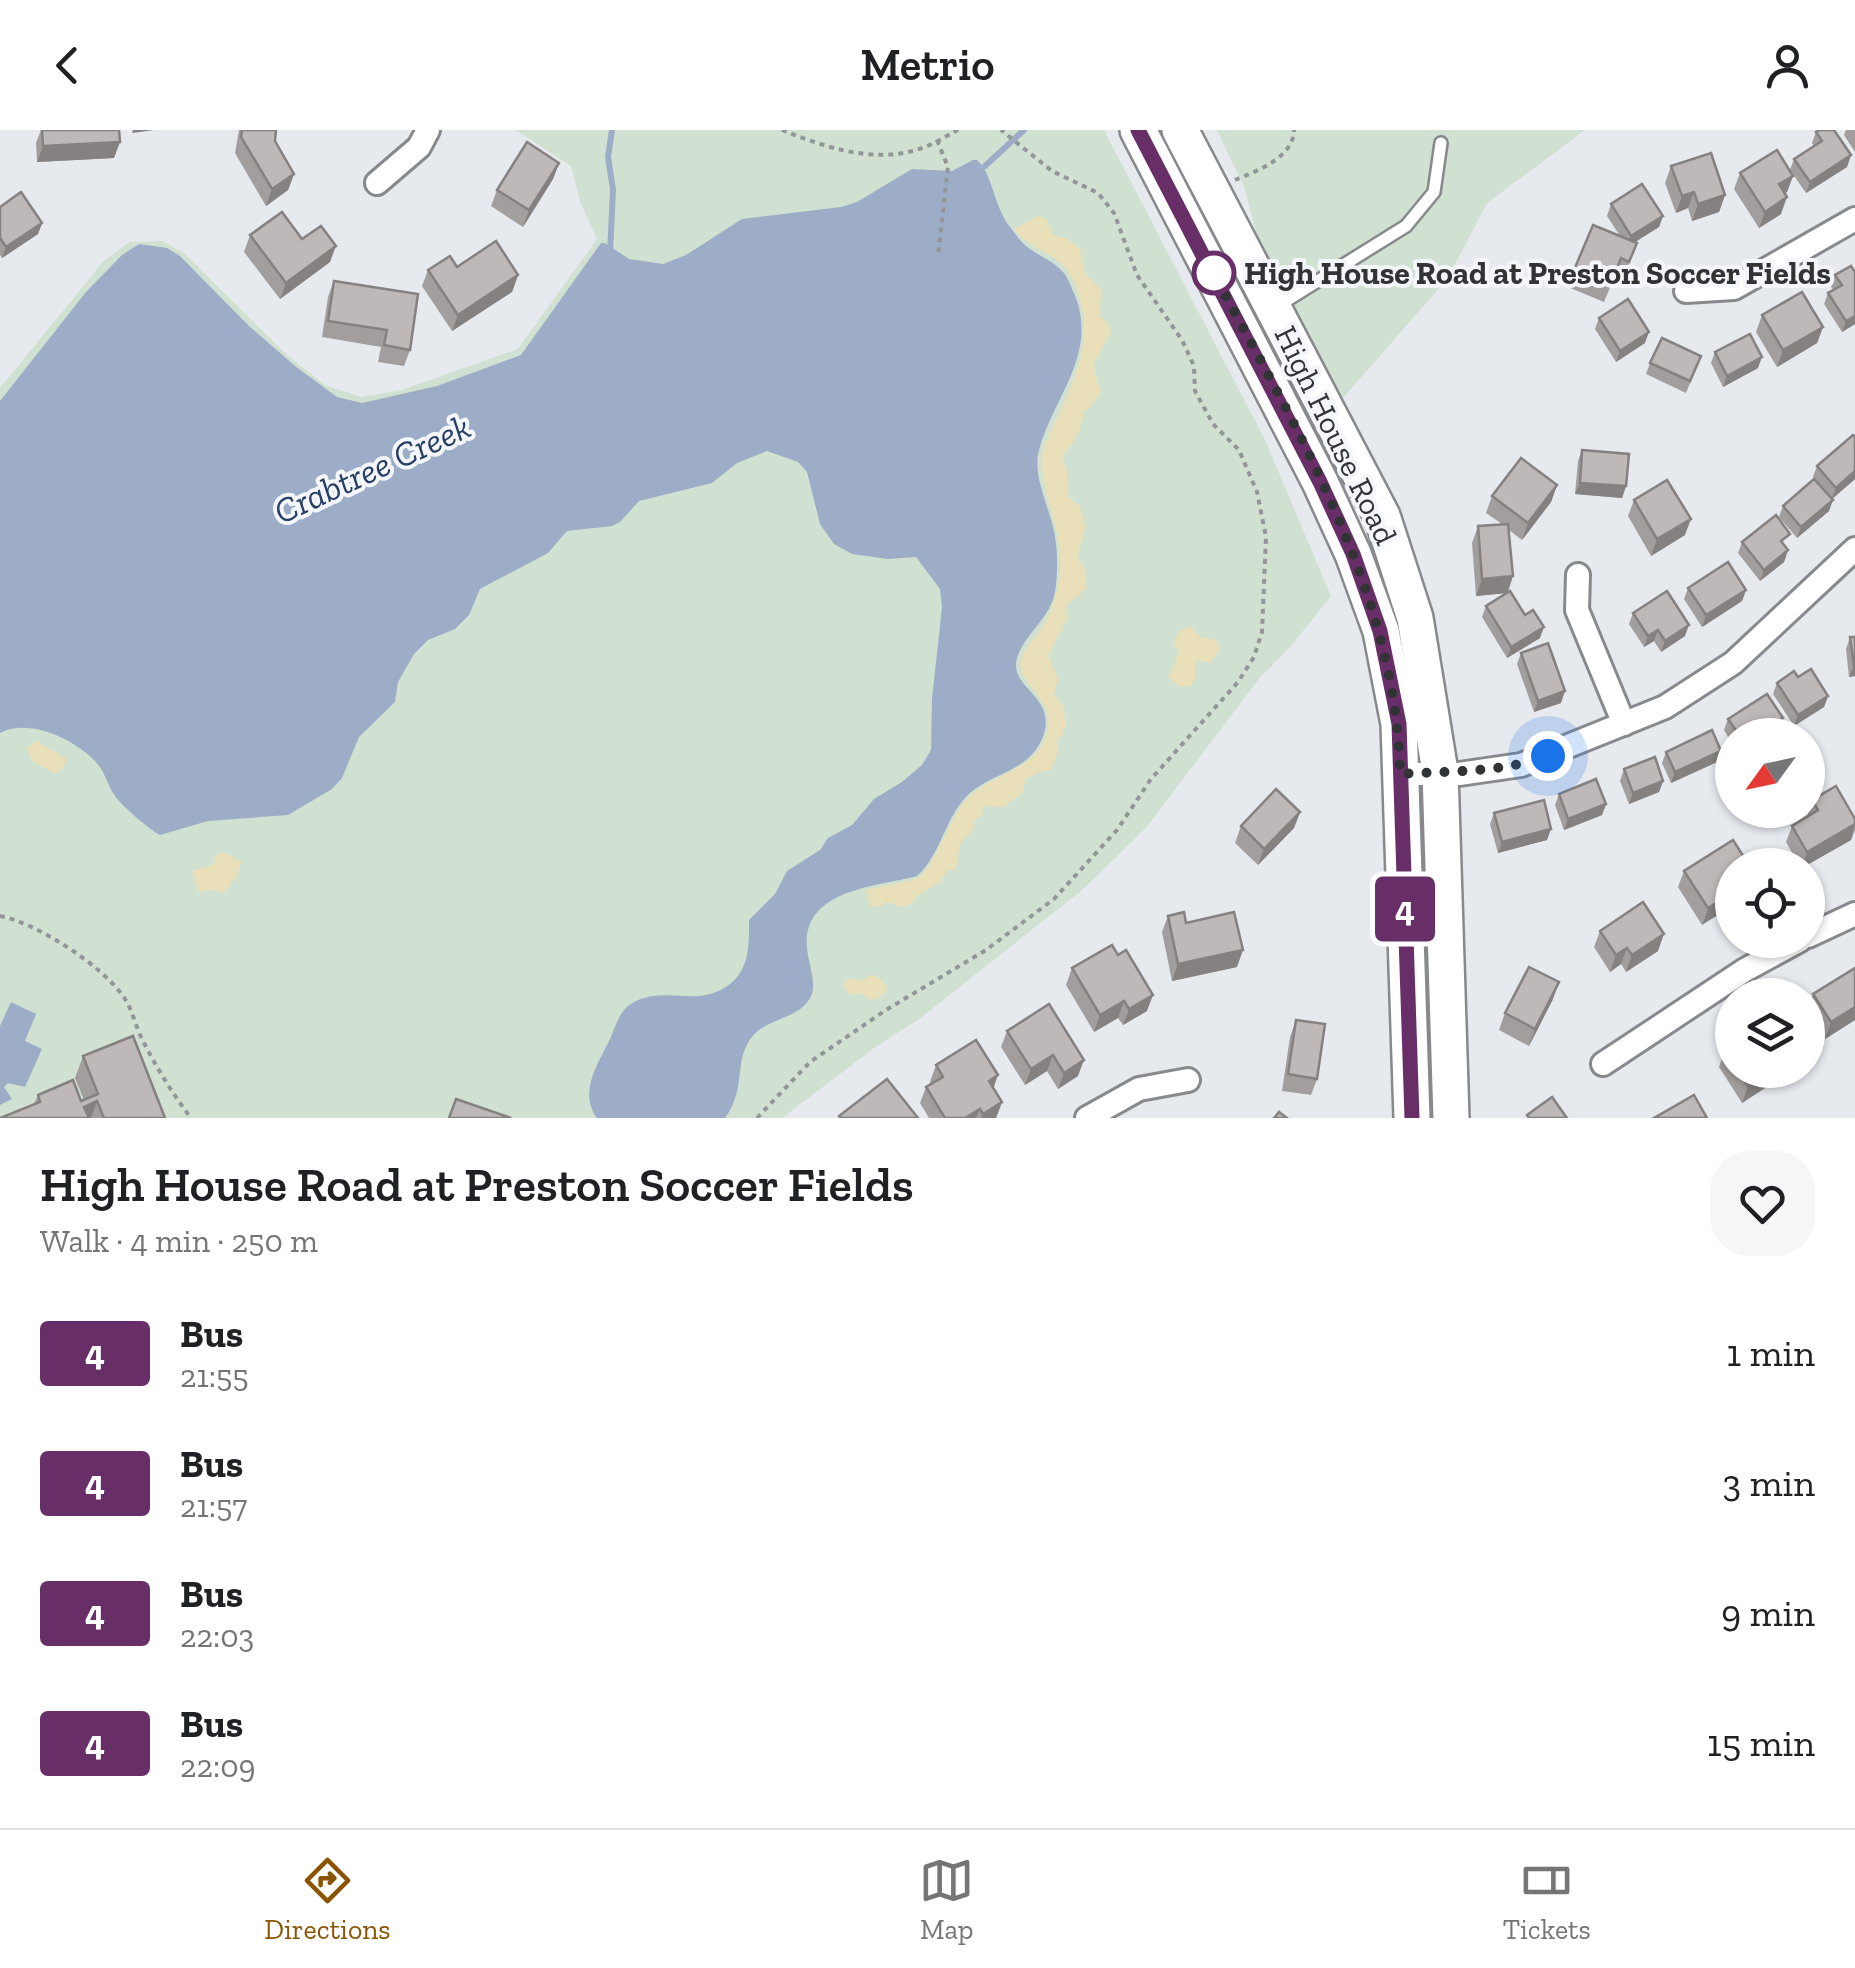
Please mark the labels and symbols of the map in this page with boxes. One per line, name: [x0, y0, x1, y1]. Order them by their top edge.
marker: High House Road at Preston Soccer Fields: [1193, 252, 1235, 294]
place label: High House Road at Preston Soccer Fields: [1244, 254, 1831, 292]
street label: High House Road: [1267, 320, 1406, 551]
water label: Crabtree Creek: [267, 405, 477, 533]
north arrow: [1715, 718, 1825, 828]
your location: [1523, 731, 1573, 781]
line badge: 4: [1372, 876, 1438, 942]

